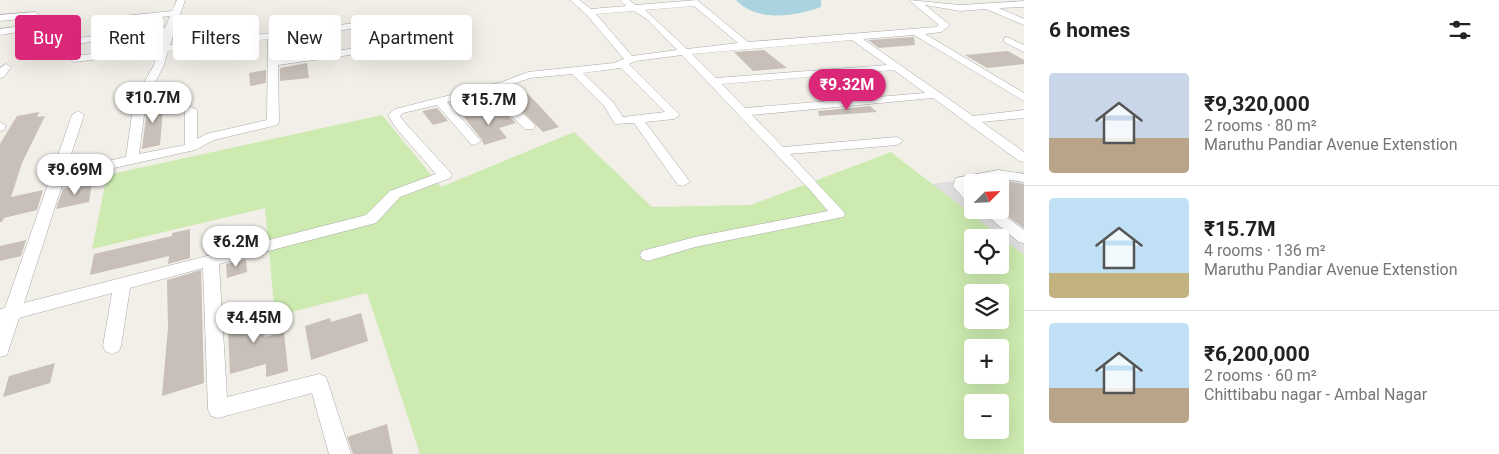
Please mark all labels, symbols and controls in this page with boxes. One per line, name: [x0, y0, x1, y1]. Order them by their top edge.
chip: Buy: [15, 15, 81, 60]
chip: Rent: [91, 15, 163, 60]
chip: Filters: [173, 15, 259, 60]
chip: New: [269, 15, 341, 60]
chip: Apartment: [351, 15, 472, 60]
icon: filters: [1446, 16, 1474, 44]
text: 6 homes: [1049, 18, 1130, 42]
pin: ₹9.32M: [806, 68, 888, 111]
text: ₹9.32M: [820, 75, 874, 94]
pin: ₹10.7M: [112, 82, 194, 124]
pin: ₹15.7M: [448, 84, 530, 126]
text: ₹10.7M: [126, 88, 180, 107]
text: ₹15.7M: [462, 90, 516, 109]
text: ₹9,320,000: [1204, 92, 1310, 116]
icon: home: [1089, 93, 1149, 153]
text: 2 rooms · 80 m²: [1204, 116, 1317, 135]
text: Maruthu Pandiar Avenue Extenstion: [1204, 135, 1458, 154]
pin: ₹9.69M: [34, 154, 116, 196]
text: ₹9.69M: [48, 160, 102, 179]
north arrow: [964, 174, 1009, 219]
map controls: [964, 174, 1009, 439]
text: ₹15.7M: [1204, 217, 1276, 241]
icon: home: [1089, 218, 1149, 278]
pin: ₹6.2M: [201, 226, 271, 268]
button: locate: [964, 229, 1009, 274]
text: ₹6.2M: [213, 232, 259, 251]
text: 4 rooms · 136 m²: [1204, 241, 1326, 260]
text: Maruthu Pandiar Avenue Extenstion: [1204, 260, 1458, 279]
button: layers: [964, 284, 1009, 329]
pin: ₹4.45M: [213, 302, 295, 344]
text: ₹4.45M: [227, 308, 281, 327]
button: +: [964, 339, 1009, 384]
text: ₹6,200,000: [1204, 342, 1310, 366]
icon: home: [1089, 343, 1149, 403]
text: 2 rooms · 60 m²: [1204, 366, 1317, 385]
text: Chittibabu nagar - Ambal Nagar: [1204, 385, 1427, 404]
button: −: [964, 394, 1009, 439]

